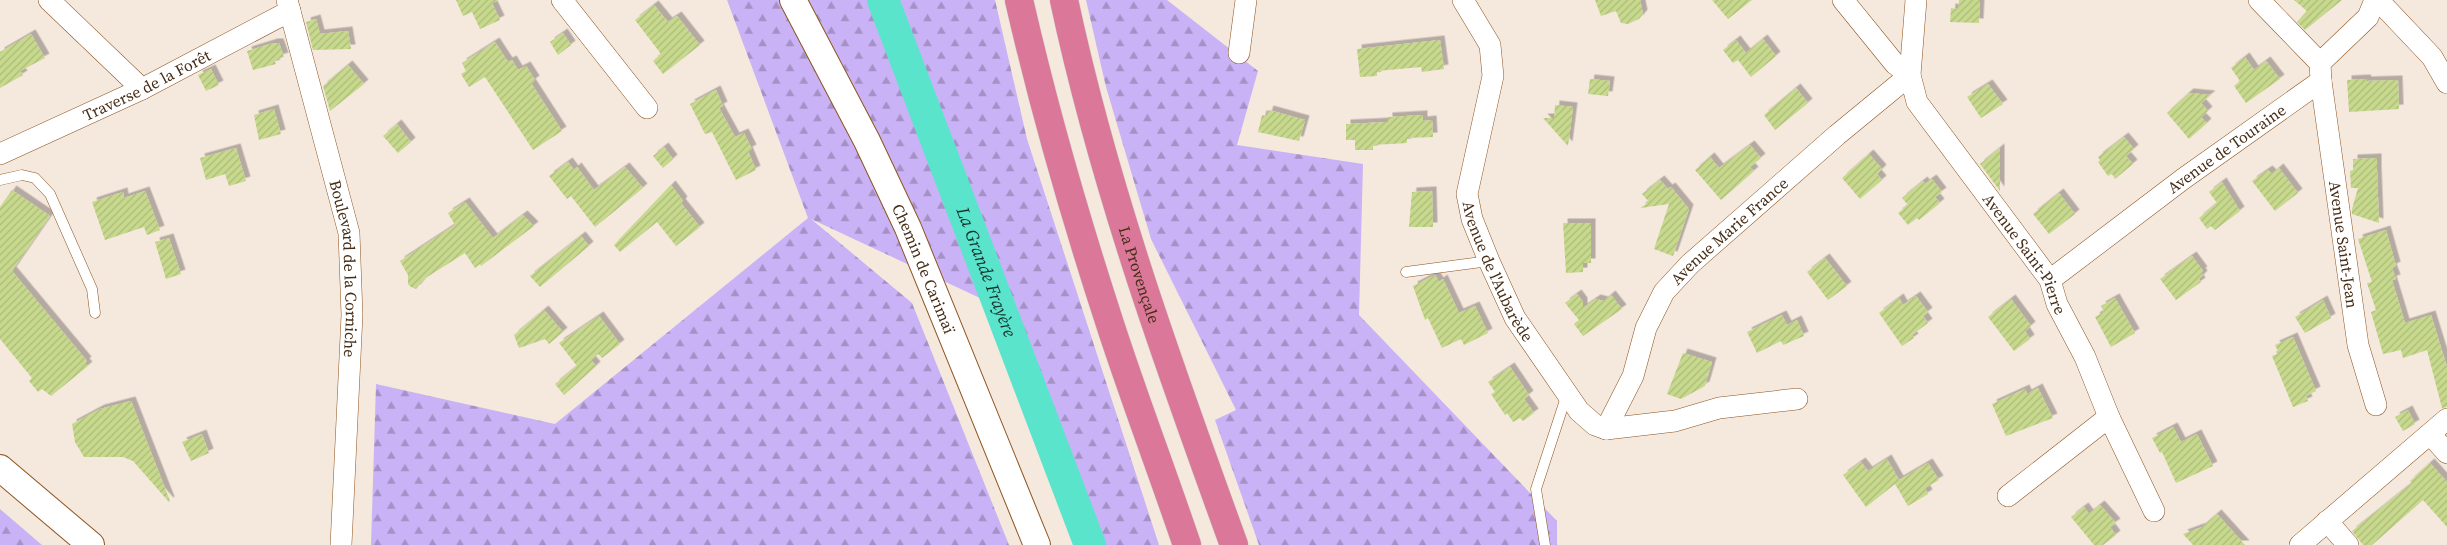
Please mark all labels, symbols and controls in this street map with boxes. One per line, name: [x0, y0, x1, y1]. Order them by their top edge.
street label: Traverse de la Forêt: [79, 44, 215, 126]
street label: Avenue de Touraine: [2162, 99, 2290, 198]
street label: Avenue Marie France: [1665, 172, 1793, 289]
street label: Boulevard de la Corniche: [324, 177, 363, 358]
street label: Avenue Saint-Jean: [2324, 179, 2364, 310]
street label: Avenue Saint-Pierre: [1978, 188, 2072, 318]
street label: Avenue de l'Aubarède: [1458, 199, 1539, 346]
street label: Chemin de Carimaï: [887, 200, 961, 337]
water label: La Grande Frayère: [950, 202, 1023, 341]
street label: La Provençale: [1114, 223, 1166, 326]

